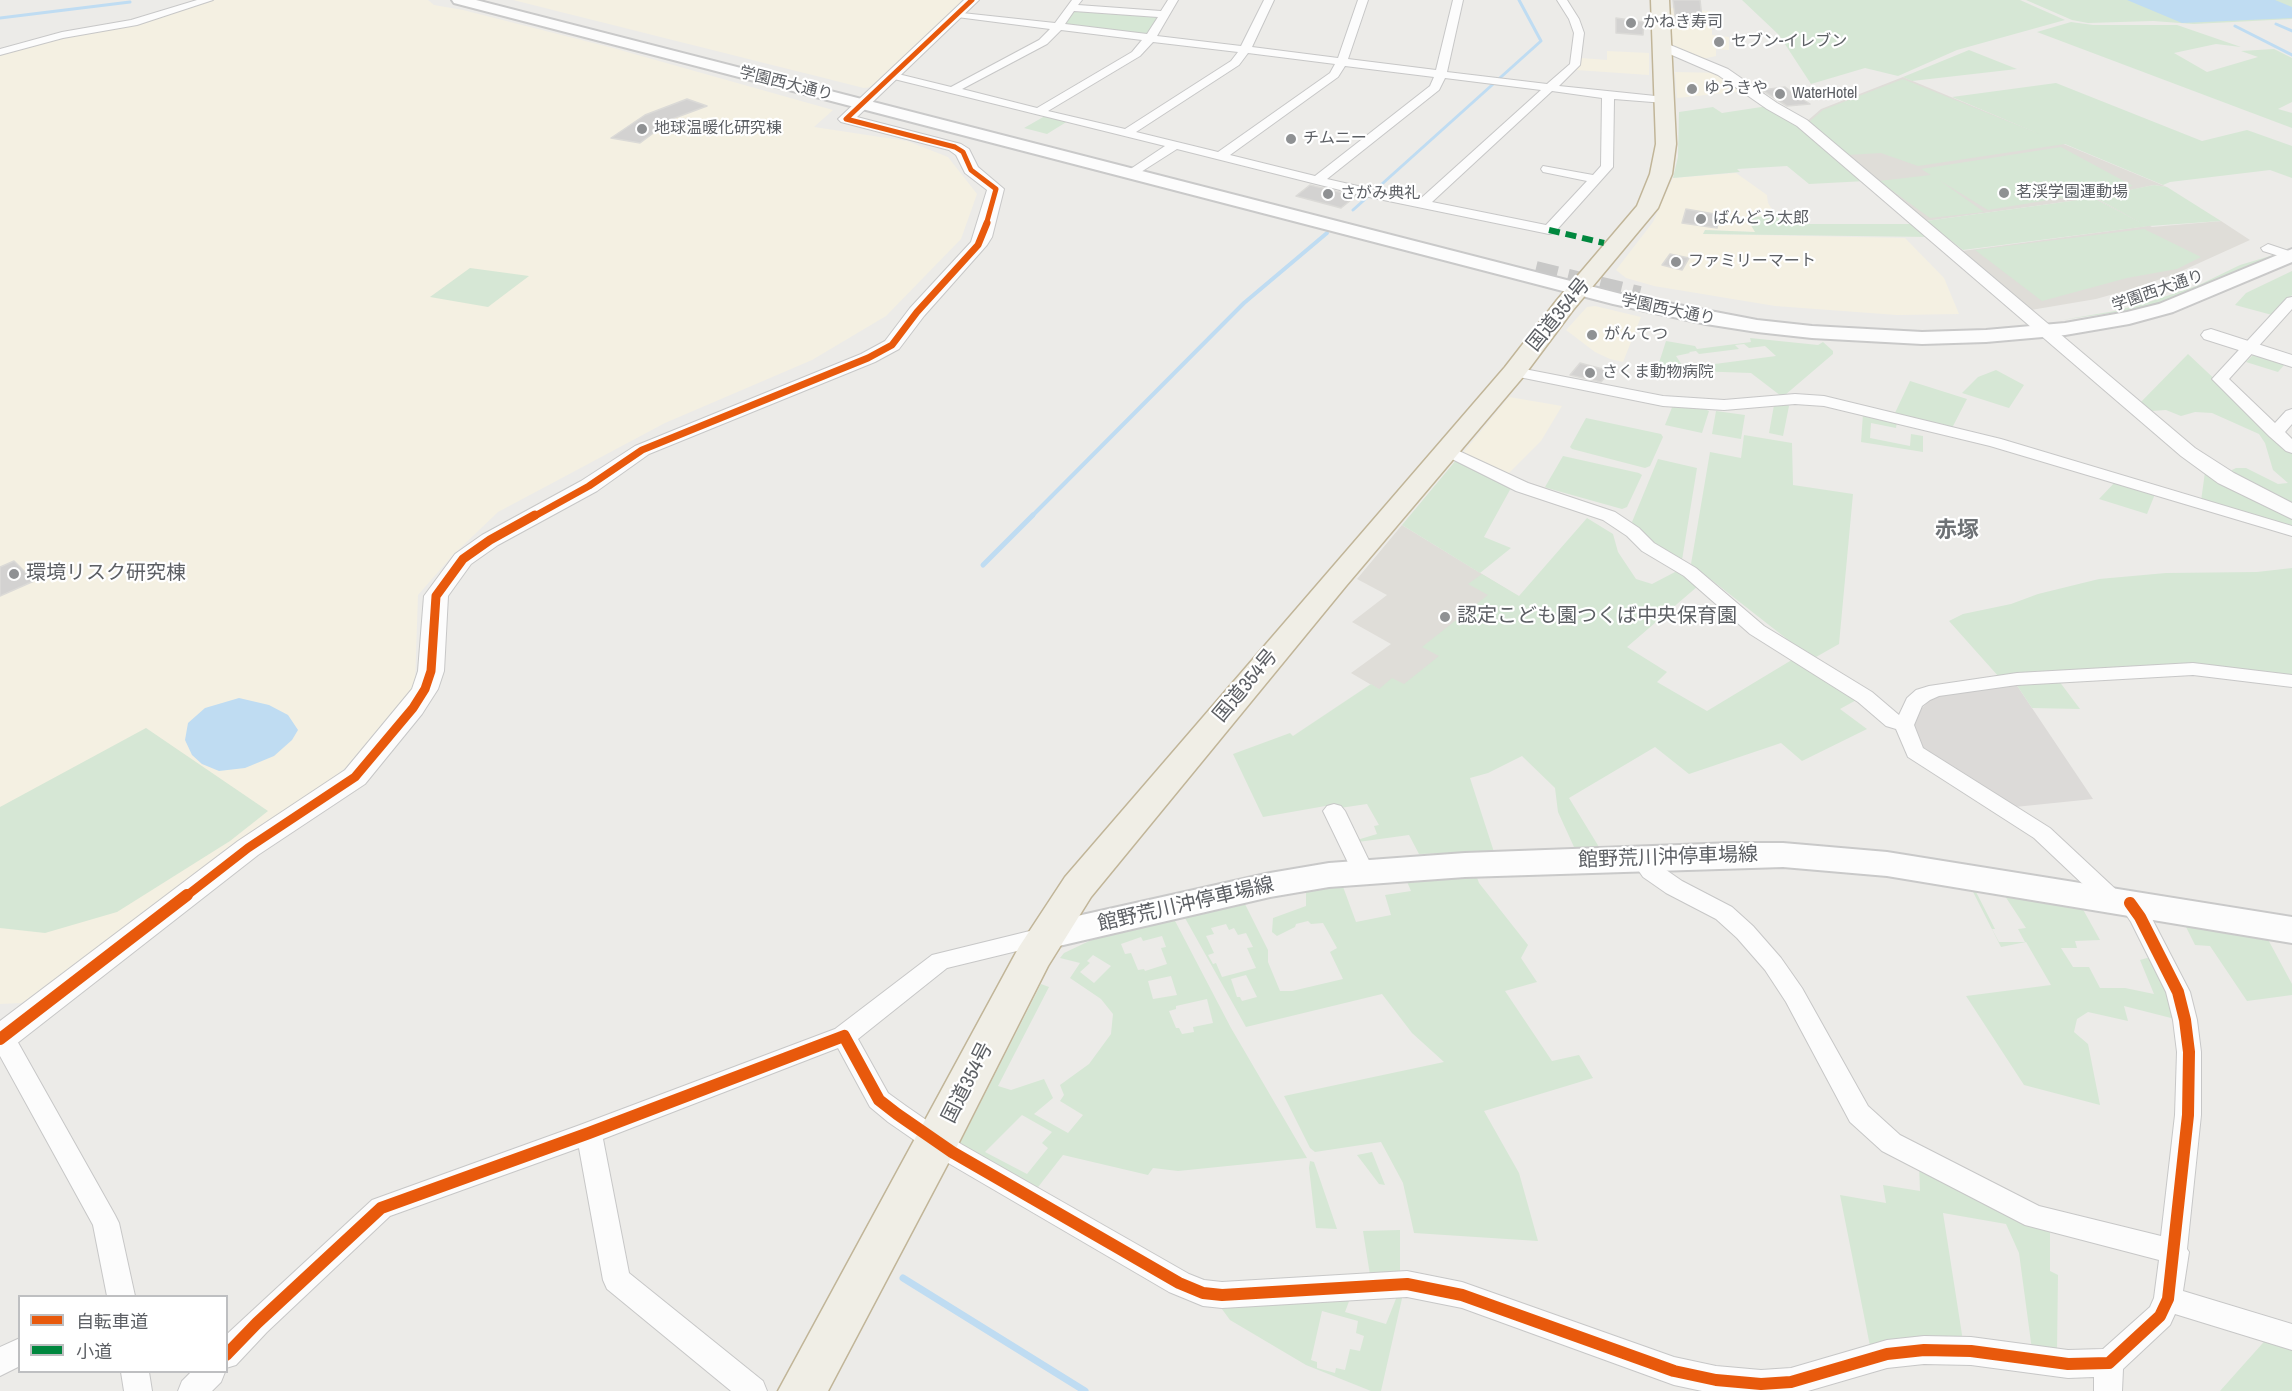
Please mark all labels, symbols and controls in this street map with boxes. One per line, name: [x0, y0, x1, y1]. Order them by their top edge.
place label: かねき寿司: [1643, 13, 1723, 33]
marker: かねき寿司: [1624, 16, 1638, 30]
place label: セブン-イレブン: [1731, 32, 1847, 52]
marker: セブン-イレブン: [1712, 35, 1726, 49]
street label: 学園西大通り: [737, 63, 835, 105]
place label: ゆうきや: [1704, 79, 1768, 99]
marker: ゆうきや: [1685, 82, 1699, 96]
place label: WaterHotel: [1792, 84, 1857, 104]
marker: WaterHotel: [1773, 87, 1787, 101]
place label: 地球温暖化研究棟: [654, 119, 782, 139]
marker: 地球温暖化研究棟: [635, 122, 649, 136]
place label: チムニー: [1303, 129, 1367, 149]
marker: チムニー: [1284, 132, 1298, 146]
place label: 茗渓学園運動場: [2016, 183, 2128, 203]
place label: さがみ典礼: [1340, 184, 1420, 204]
marker: 茗渓学園運動場: [1997, 186, 2011, 200]
marker: さがみ典礼: [1321, 187, 1335, 201]
place label: ばんどう太郎: [1713, 209, 1809, 229]
marker: ばんどう太郎: [1694, 212, 1708, 226]
place label: ファミリーマート: [1688, 252, 1816, 272]
marker: ファミリーマート: [1669, 255, 1683, 269]
street label: 学園西大通り: [2109, 266, 2207, 316]
street label: 国道354号: [1522, 274, 1596, 356]
street label: 学園西大通り: [1619, 291, 1717, 329]
place label: がんてつ: [1604, 325, 1668, 345]
marker: がんてつ: [1585, 328, 1599, 342]
place label: さくま動物病院: [1602, 363, 1714, 383]
marker: さくま動物病院: [1583, 366, 1597, 380]
district label: 赤塚: [1935, 518, 1979, 544]
place label: 環境リスク研究棟: [26, 562, 186, 586]
marker: 環境リスク研究棟: [7, 567, 21, 581]
place label: 認定こども園つくば中央保育園: [1457, 605, 1737, 629]
marker: 認定こども園つくば中央保育園: [1438, 610, 1452, 624]
street label: 国道354号: [1209, 645, 1283, 727]
street label: 館野荒川沖停車場線: [1578, 843, 1758, 873]
street label: 館野荒川沖停車場線: [1096, 873, 1276, 937]
street label: 国道354号: [937, 1039, 999, 1127]
legend: [18, 1295, 228, 1373]
text: 自転車道: [76, 1309, 148, 1334]
text: 小道: [76, 1339, 112, 1364]

